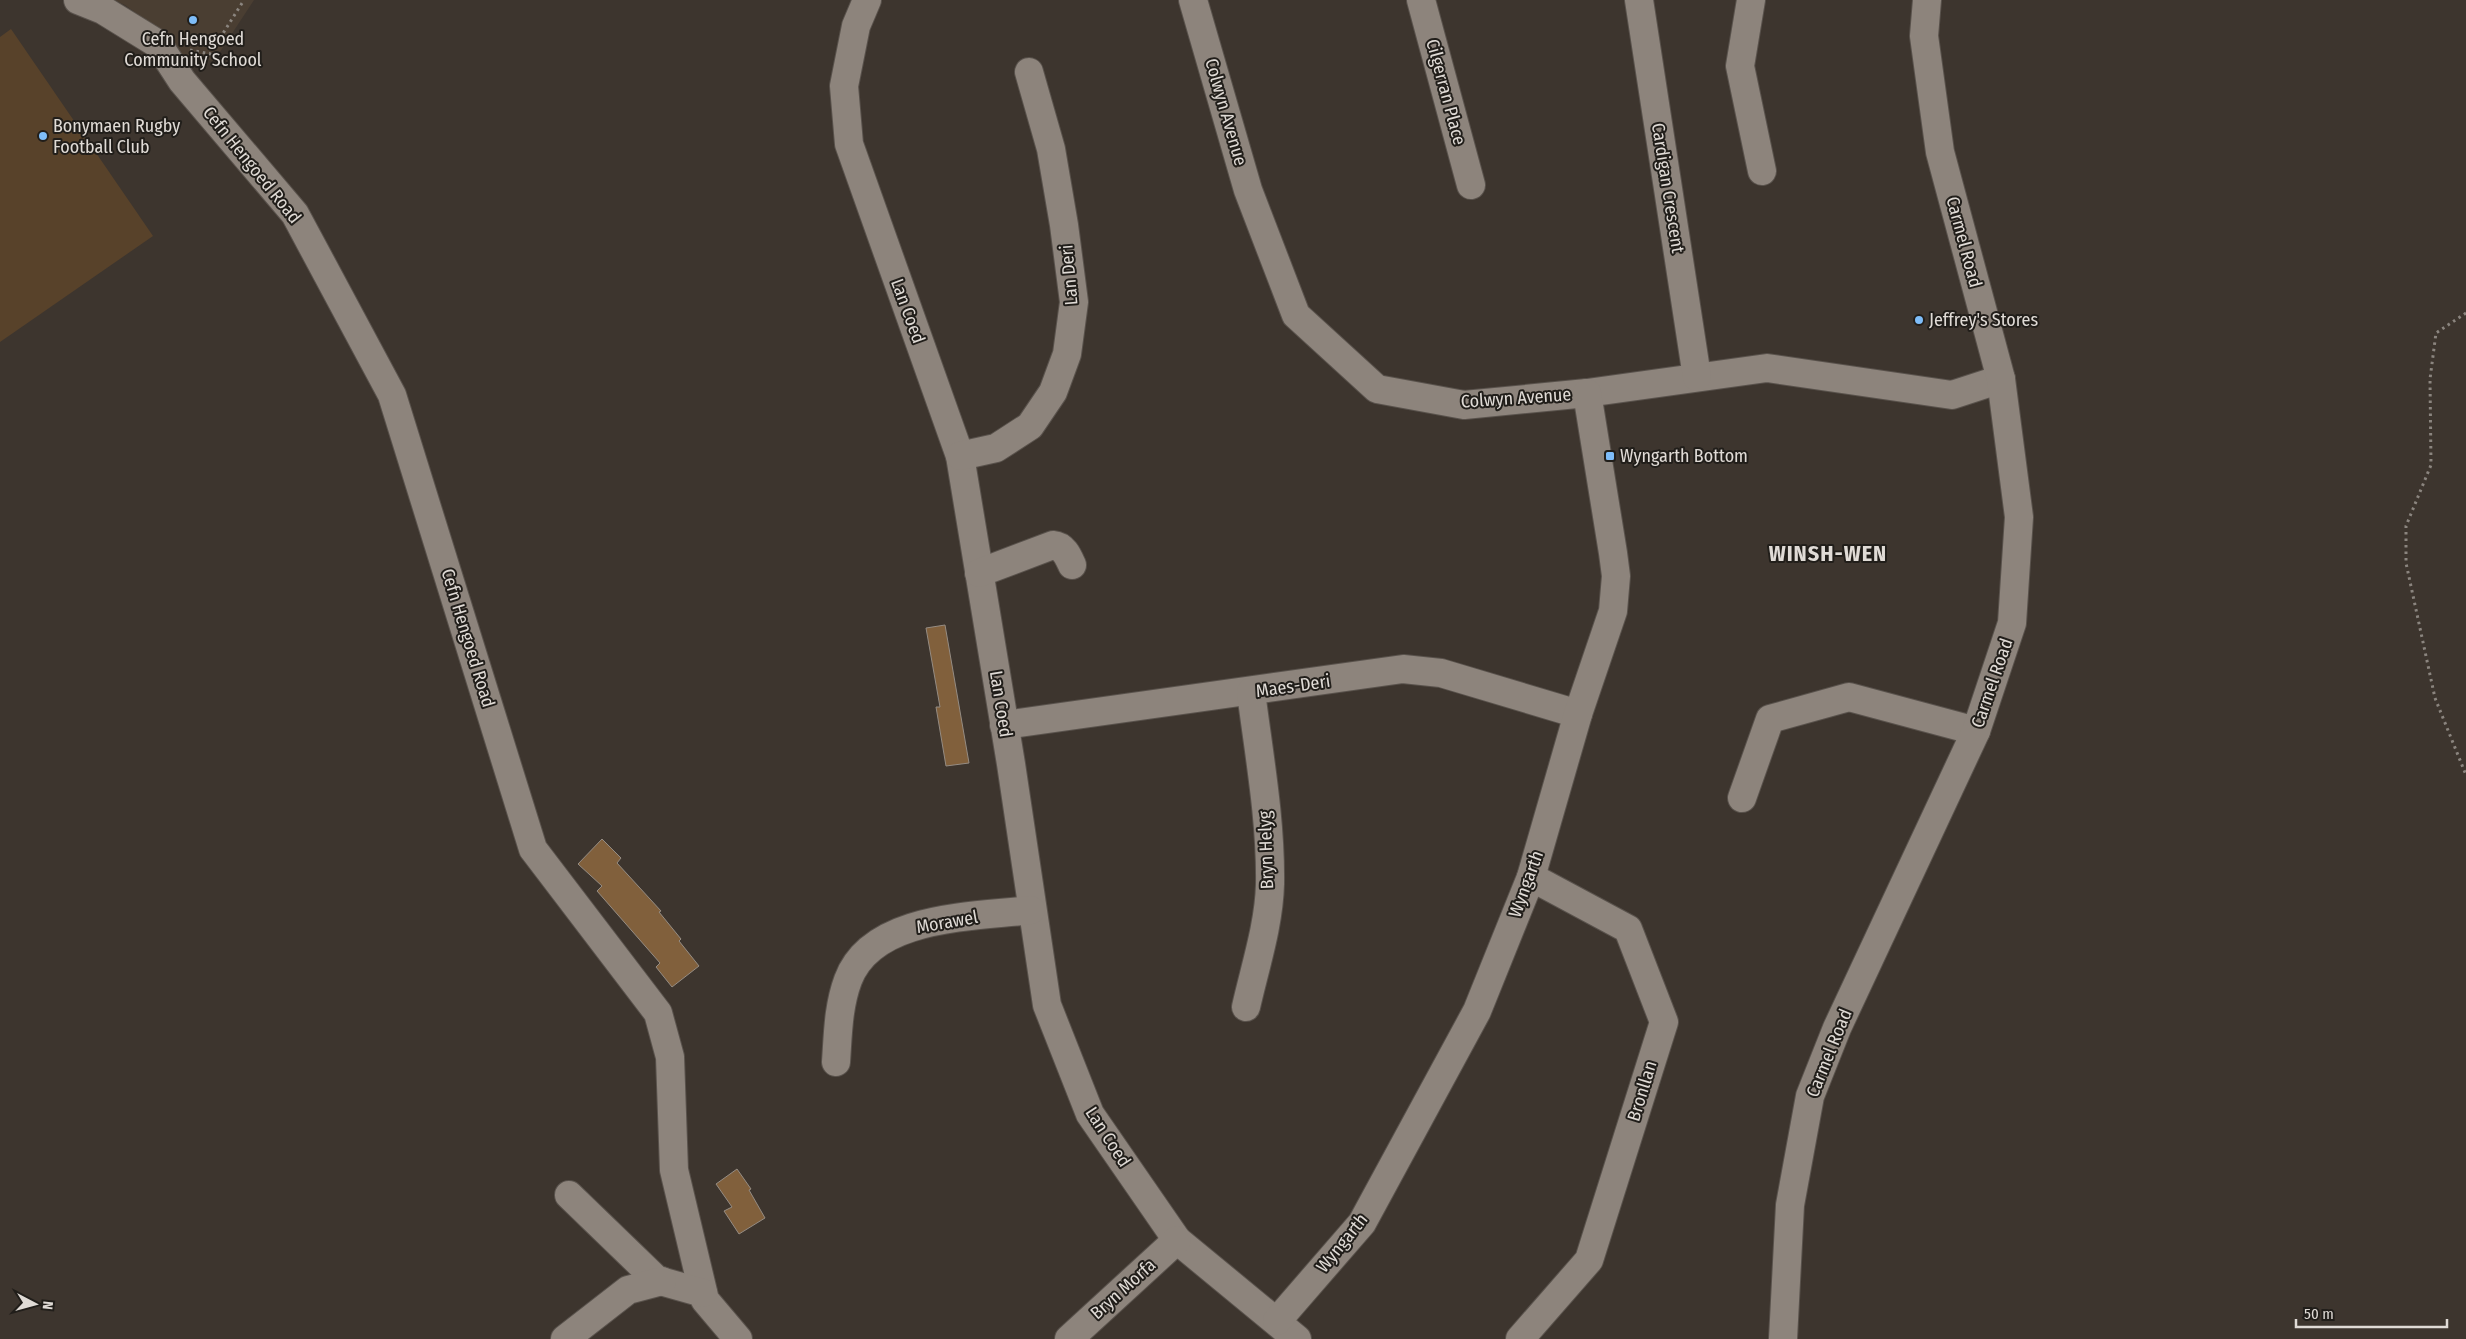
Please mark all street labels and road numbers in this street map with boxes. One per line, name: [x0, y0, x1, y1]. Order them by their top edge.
street label: Cilgerran Place: [1421, 37, 1471, 148]
street label: Colwyn Avenue: [1200, 56, 1252, 168]
street label: Cefn Hengoed Road: [198, 102, 306, 228]
street label: Cardigan Crescent: [1647, 121, 1689, 255]
street label: Carmel Road: [1941, 194, 1987, 290]
street label: Lan Deri: [1055, 244, 1083, 306]
street label: Lan Coed: [886, 276, 930, 346]
street label: Colwyn Avenue: [1460, 383, 1572, 413]
street label: Cefn Hengoed Road: [436, 566, 500, 710]
street label: Carmel Road: [1966, 635, 2018, 731]
street label: Lan Coed: [985, 669, 1017, 739]
street label: Maes-Deri: [1254, 670, 1332, 702]
street label: Bryn Helyg: [1254, 810, 1278, 890]
street label: Wyngarth: [1504, 848, 1548, 920]
street label: Morawel: [914, 906, 980, 938]
street label: Carmel Road: [1801, 1006, 1857, 1100]
street label: Bronllan: [1622, 1058, 1662, 1124]
street label: Lan Coed: [1080, 1103, 1136, 1171]
street label: Wyngarth: [1312, 1209, 1372, 1277]
street label: Bryn Morfa: [1086, 1254, 1160, 1324]

